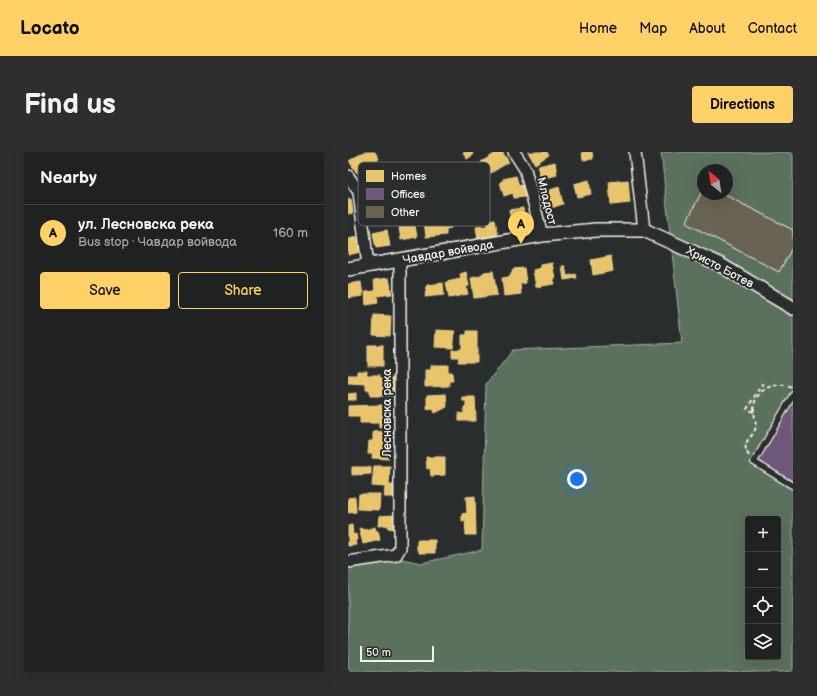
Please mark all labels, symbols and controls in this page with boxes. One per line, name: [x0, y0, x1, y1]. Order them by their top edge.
text: Locato: [20, 17, 80, 40]
text: Home: [579, 20, 617, 37]
text: Map: [639, 20, 667, 37]
text: About: [689, 20, 726, 37]
text: Contact: [748, 20, 797, 37]
button: Directions: [692, 86, 793, 123]
text: Find us: [24, 88, 116, 121]
legend: [358, 162, 490, 226]
north arrow: [697, 164, 733, 200]
text: Nearby: [40, 168, 97, 188]
text: Homes: [391, 170, 427, 183]
street label: Младост: [533, 176, 560, 227]
text: Offices: [391, 188, 426, 201]
text: Other: [391, 206, 420, 219]
pin: A: [508, 211, 534, 244]
text: ул. Лесновска река: [78, 215, 214, 234]
text: A: [49, 225, 57, 241]
text: 160 m: [273, 225, 308, 241]
text: Bus stop · Чавдар войвода: [78, 234, 237, 250]
street label: Чавдар войвода: [402, 237, 495, 268]
street label: Христо Ботев: [683, 243, 757, 292]
button: Save: [40, 272, 170, 309]
button: Share: [178, 272, 308, 309]
street label: Лесновска река: [380, 369, 395, 458]
your location: [567, 469, 587, 489]
map controls: [745, 516, 781, 660]
button: +: [745, 516, 781, 552]
button: −: [745, 552, 781, 588]
button: locate: [745, 588, 781, 624]
button: layers: [745, 624, 781, 660]
scale bar: [360, 644, 434, 663]
text: 50 m: [366, 646, 391, 659]

